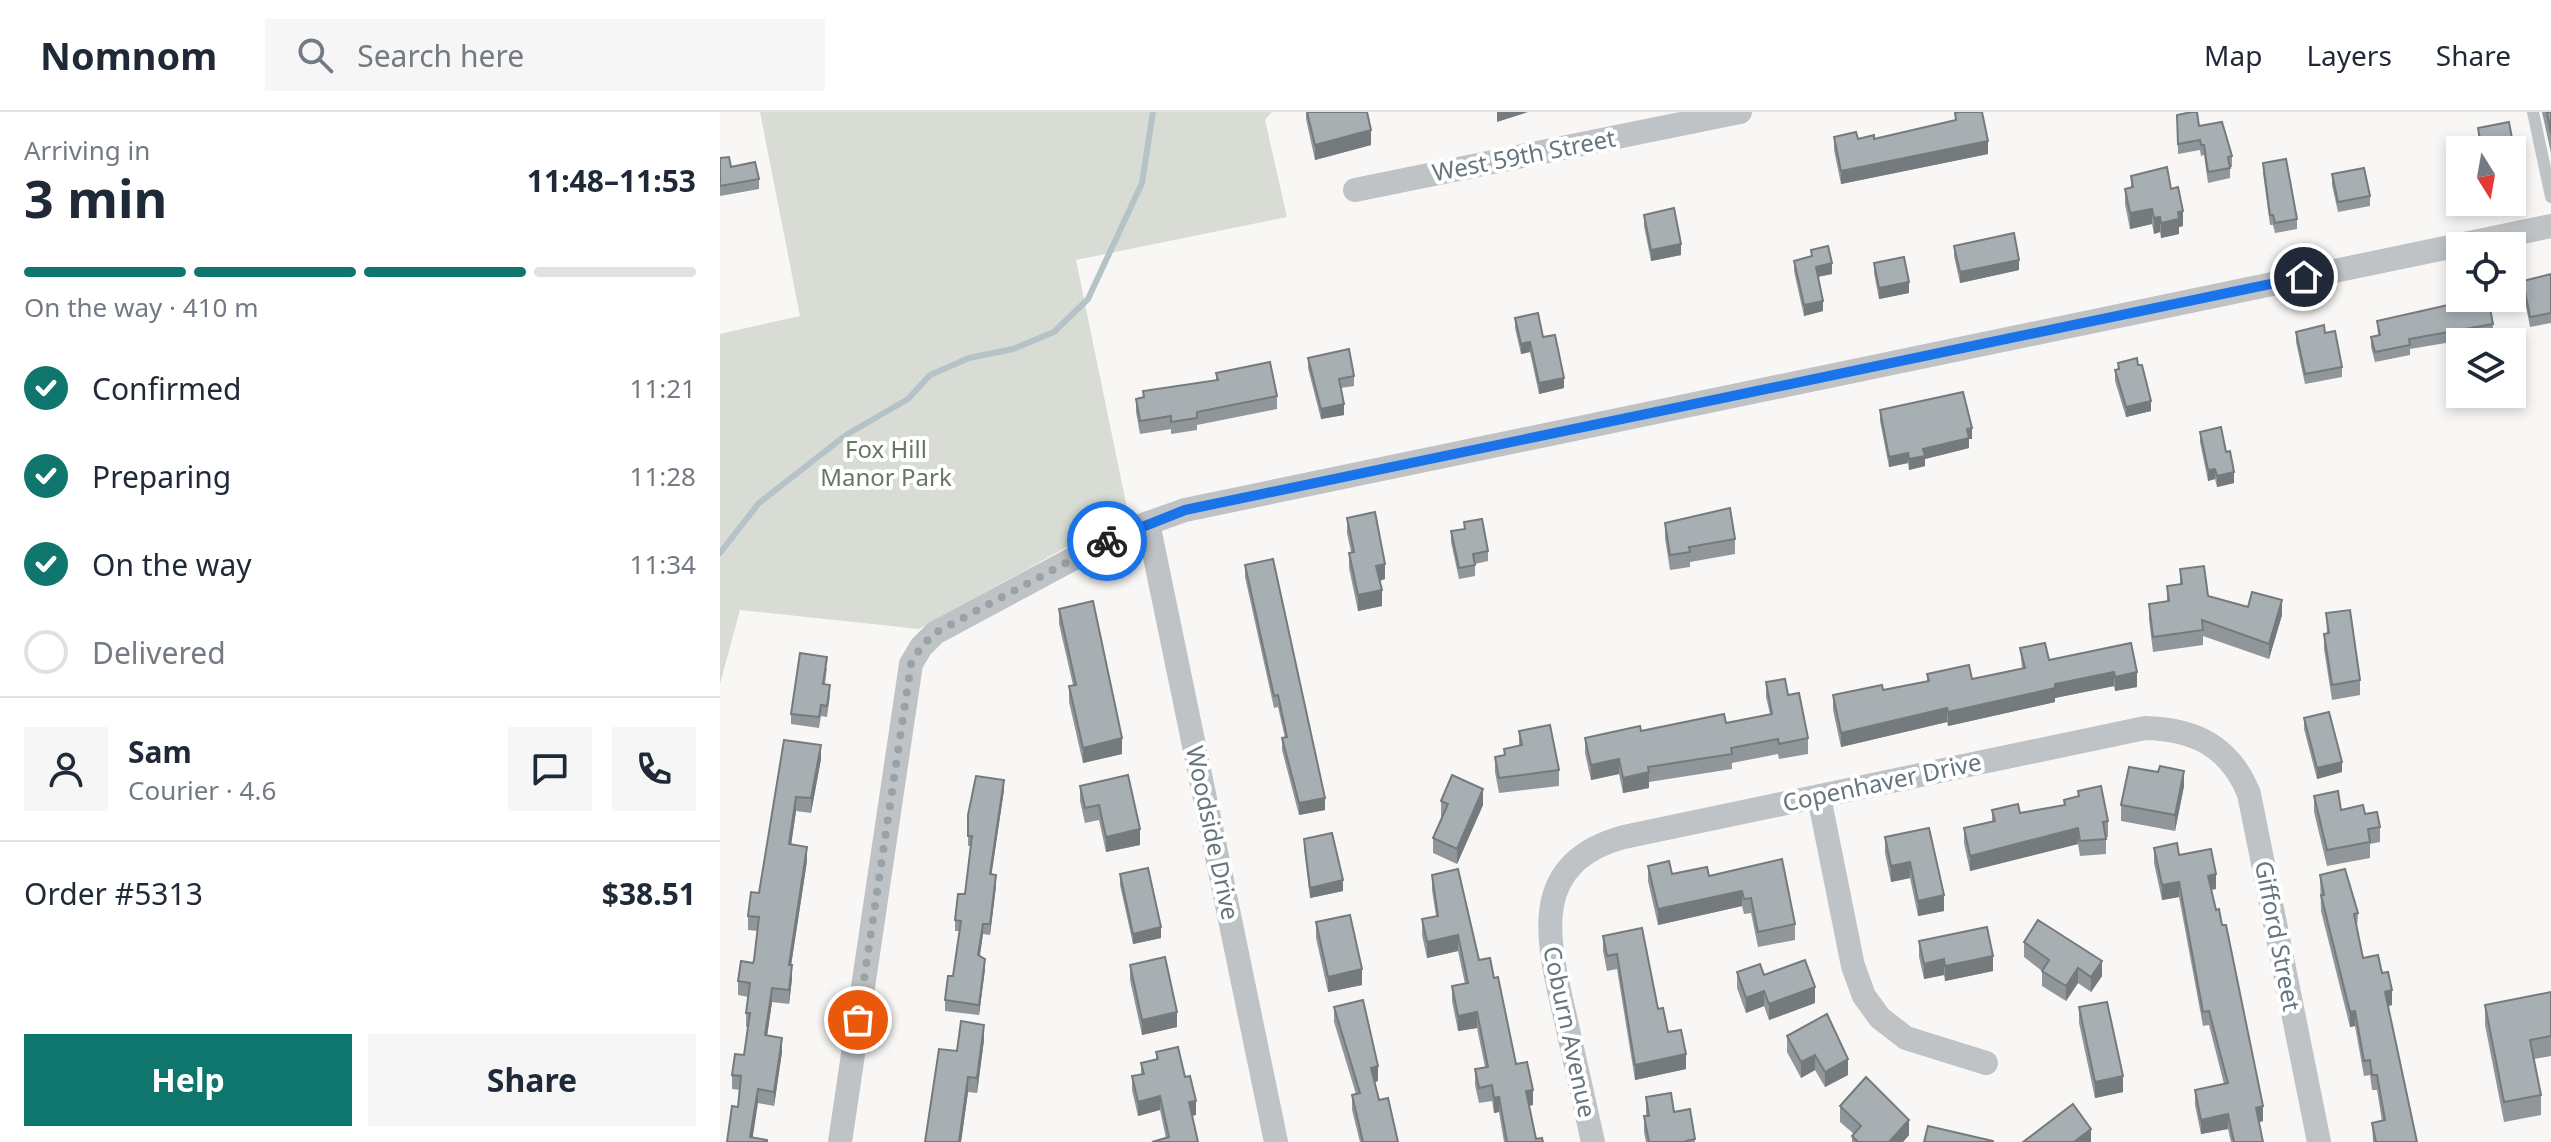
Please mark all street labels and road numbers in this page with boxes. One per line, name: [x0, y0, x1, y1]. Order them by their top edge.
street label: West 59th Street: [1429, 121, 1618, 188]
street label: Woodside Drive: [1179, 743, 1248, 923]
street label: Copenhaver Drive: [1779, 744, 1984, 819]
street label: Gifford Street: [2248, 858, 2309, 1014]
street label: Coburn Avenue: [1536, 943, 1605, 1120]

